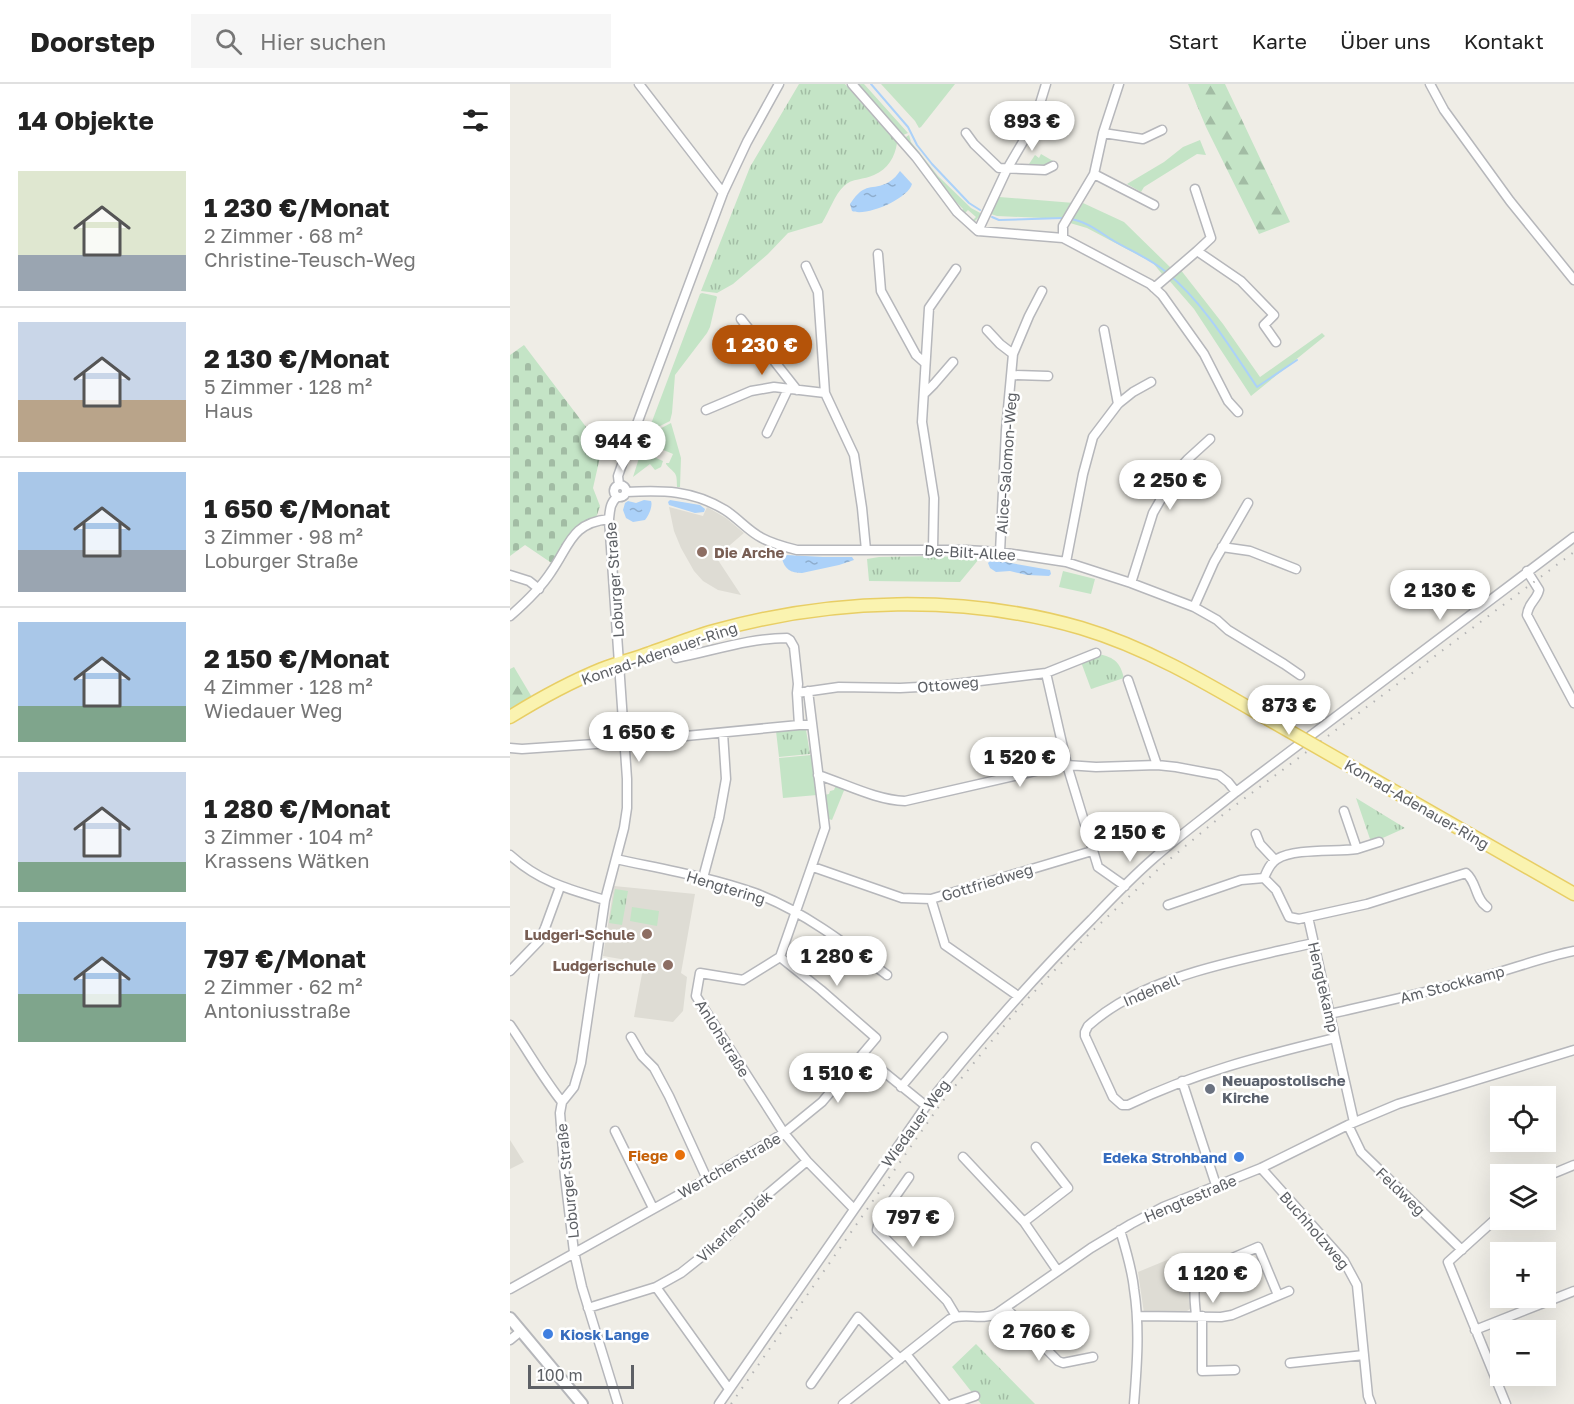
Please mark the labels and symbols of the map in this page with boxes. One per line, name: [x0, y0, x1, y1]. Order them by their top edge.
pin: 893 €: [990, 101, 1074, 152]
pin: 1 230 €: [707, 325, 817, 376]
street label: Alice-Salomon-Weg: [992, 392, 1020, 534]
pin: 944 €: [581, 421, 665, 472]
pin: 2 250 €: [1115, 460, 1225, 511]
street label: Loburger Straße: [601, 521, 627, 638]
street label: De-Bilt-Allee: [924, 541, 1016, 563]
place label: Die Arche: [714, 543, 784, 561]
marker: Die Arche: [695, 545, 709, 559]
pin: 2 130 €: [1385, 570, 1495, 621]
street label: Konrad-Adenauer-Ring: [579, 618, 739, 688]
street label: Ottoweg: [916, 672, 980, 696]
pin: 873 €: [1247, 685, 1331, 736]
pin: 1 650 €: [584, 712, 694, 763]
pin: 1 520 €: [965, 737, 1075, 788]
street label: Konrad-Adenauer-Ring: [1341, 755, 1493, 853]
pin: 2 150 €: [1075, 812, 1185, 863]
street label: Gottfriedweg: [939, 860, 1035, 904]
street label: Hengtering: [684, 866, 768, 908]
place label: Ludgeri-Schule: [524, 925, 635, 943]
marker: Ludgeri-Schule: [640, 927, 654, 941]
pin: 1 280 €: [782, 936, 892, 987]
street label: Hengtekamp: [1305, 940, 1343, 1034]
place label: Ludgerischule: [553, 956, 656, 974]
marker: Ludgerischule: [661, 958, 675, 972]
street label: Am Stockkamp: [1398, 961, 1506, 1007]
street label: Indehell: [1120, 970, 1182, 1010]
street label: Anlohstraße: [692, 996, 754, 1080]
pin: 1 510 €: [783, 1053, 893, 1104]
place label: Neuapostolische Kirche: [1222, 1071, 1346, 1106]
street label: Wiedauer Weg: [877, 1076, 953, 1170]
marker: Neuapostolische Kirche: [1203, 1082, 1217, 1096]
street label: Loburger Straße: [552, 1122, 582, 1240]
street label: Wertchenstraße: [674, 1128, 784, 1202]
place label: Fiege: [628, 1146, 668, 1164]
marker: Fiege: [673, 1148, 687, 1162]
place label: Edeka Strohband: [1103, 1148, 1227, 1166]
marker: Edeka Strohband: [1232, 1150, 1246, 1164]
street label: Feldweg: [1373, 1163, 1429, 1219]
street label: Hengtestraße: [1141, 1170, 1239, 1226]
street label: Vikarien-Diek: [693, 1186, 776, 1265]
street label: Buchholzweg: [1276, 1187, 1354, 1273]
pin: 797 €: [871, 1197, 955, 1248]
pin: 1 120 €: [1158, 1253, 1268, 1304]
pin: 2 760 €: [984, 1311, 1094, 1362]
place label: Kiosk Lange: [560, 1325, 650, 1343]
marker: Kiosk Lange: [541, 1327, 555, 1341]
scale bar: [528, 1362, 634, 1390]

